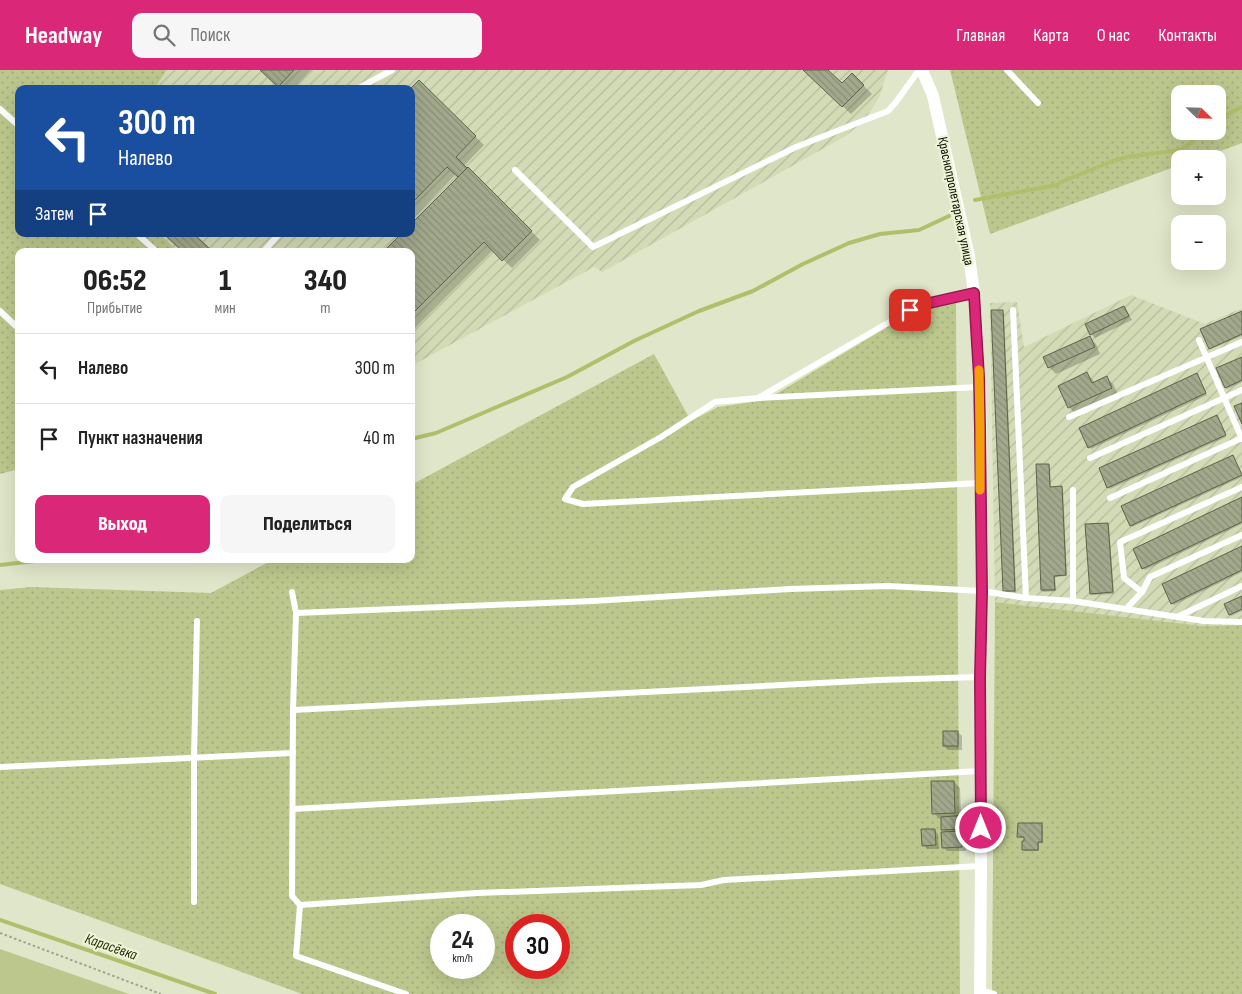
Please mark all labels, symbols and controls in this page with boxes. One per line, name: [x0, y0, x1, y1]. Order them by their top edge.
search box: [132, 13, 482, 58]
text: Headway: [25, 21, 102, 50]
icon: search: [150, 21, 178, 49]
text: Поиск: [190, 24, 230, 47]
text: Главная: [956, 25, 1005, 46]
text: Карта: [1033, 25, 1069, 46]
text: О нас: [1097, 25, 1130, 46]
text: Контакты: [1158, 25, 1217, 46]
north arrow: [1171, 85, 1226, 140]
map controls: [1171, 85, 1226, 270]
text: 300 m: [118, 102, 196, 145]
icon: left: [35, 105, 100, 170]
street label: Краснопролетарская улица: [934, 135, 978, 267]
text: Налево: [118, 145, 173, 172]
button: +: [1171, 150, 1226, 205]
icon: arrive: [84, 200, 112, 228]
text: Затем: [35, 203, 74, 226]
button: −: [1171, 215, 1226, 270]
text: 06:52: [83, 263, 147, 299]
text: 1: [219, 263, 231, 299]
text: 340: [304, 263, 347, 299]
pin: [889, 289, 931, 331]
icon: arrive: [896, 296, 924, 324]
text: Прибытие: [87, 299, 143, 318]
text: мин: [215, 299, 236, 318]
text: m: [320, 299, 331, 318]
icon: left: [35, 355, 63, 383]
text: Налево: [78, 357, 128, 380]
text: 300 m: [355, 357, 395, 380]
icon: arrive: [35, 425, 63, 453]
text: Пункт назначения: [78, 427, 203, 450]
text: 40 m: [363, 427, 395, 450]
button: Выход: [35, 495, 210, 553]
button: Поделиться: [220, 495, 395, 553]
position arrow: [954, 801, 1006, 853]
speed limit sign: 30: [505, 914, 570, 979]
text: 24: [451, 925, 474, 956]
water label: Карасёвка: [82, 929, 140, 965]
text: km/h: [452, 951, 473, 966]

